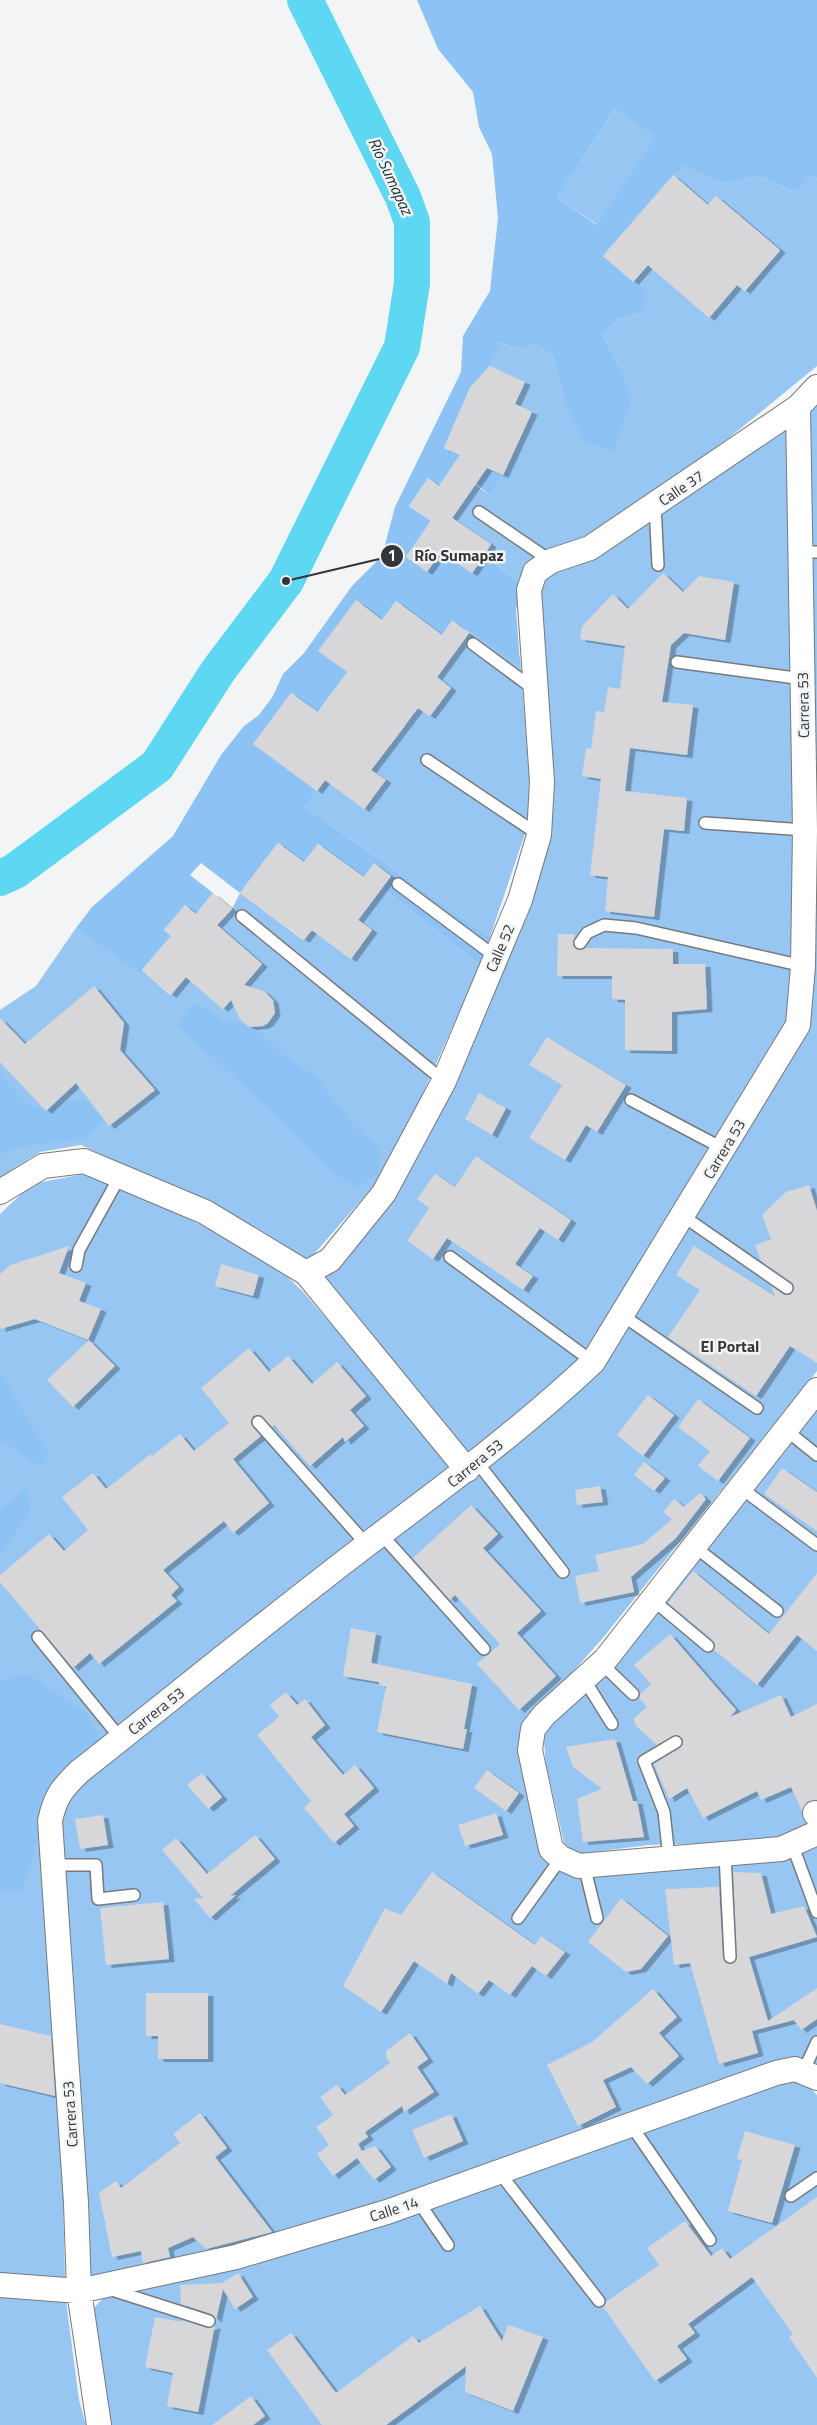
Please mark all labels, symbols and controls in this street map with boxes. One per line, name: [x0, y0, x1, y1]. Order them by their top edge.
water label: Río Sumapaz: [363, 133, 420, 220]
street label: Calle 37: [654, 464, 708, 512]
callout: Río Sumapaz: [380, 540, 514, 571]
text: Río Sumapaz: [414, 543, 504, 567]
text: 1: [388, 544, 396, 567]
street label: Carrera 53: [791, 672, 815, 738]
street label: Calle 52: [480, 920, 520, 976]
street label: Carrera 53: [697, 1115, 751, 1183]
district label: El Portal: [701, 1334, 759, 1358]
street label: Carrera 53: [442, 1433, 508, 1493]
street label: Carrera 53: [123, 1682, 189, 1740]
street label: Carrera 53: [56, 2080, 84, 2148]
street label: Calle 14: [367, 2190, 421, 2228]

